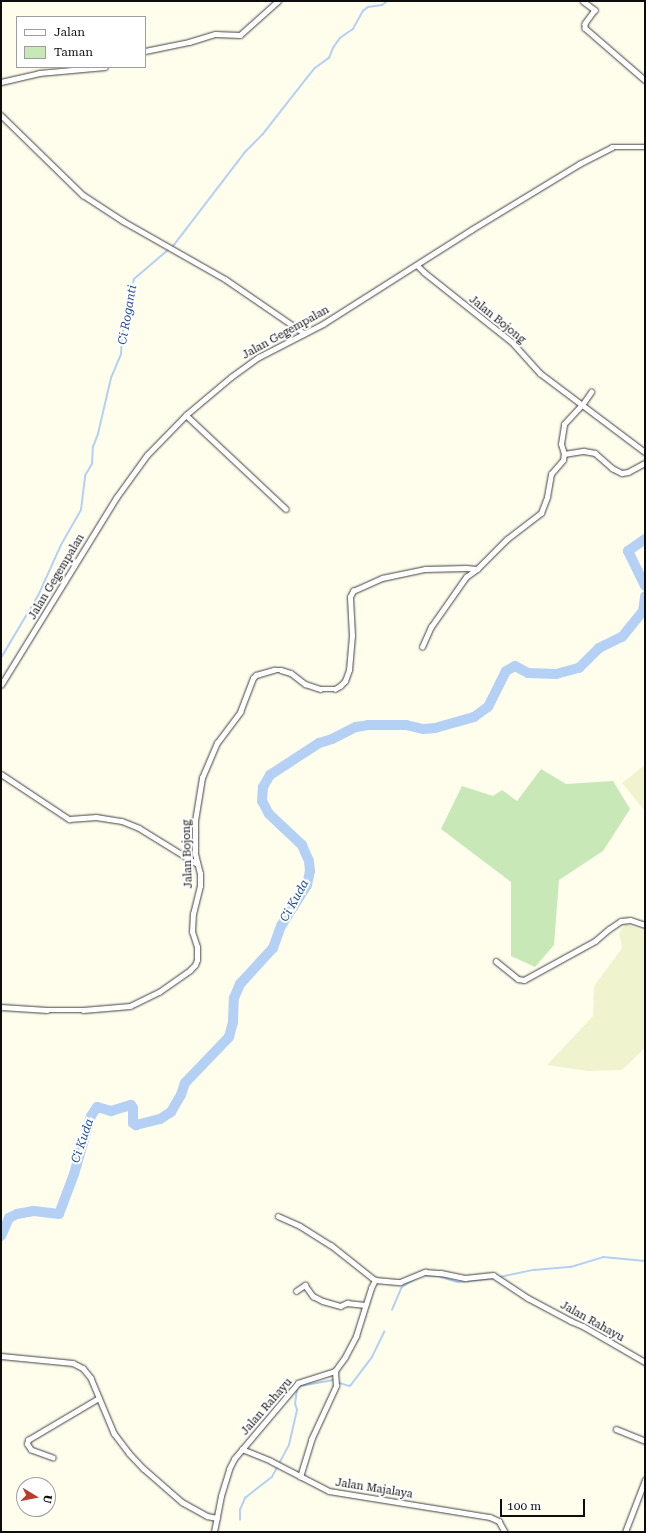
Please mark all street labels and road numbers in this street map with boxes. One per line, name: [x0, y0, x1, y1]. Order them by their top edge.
street label: Jalan Bojong: [466, 293, 528, 347]
street label: Jalan Gegempalan: [240, 304, 332, 362]
street label: Jalan Gegempalan: [26, 532, 88, 622]
street label: Jalan Bojong: [180, 819, 196, 889]
street label: Jalan Rahayu: [558, 1299, 626, 1345]
street label: Jalan Rahayu: [239, 1376, 295, 1438]
street label: Jalan Majalaya: [334, 1476, 414, 1502]

